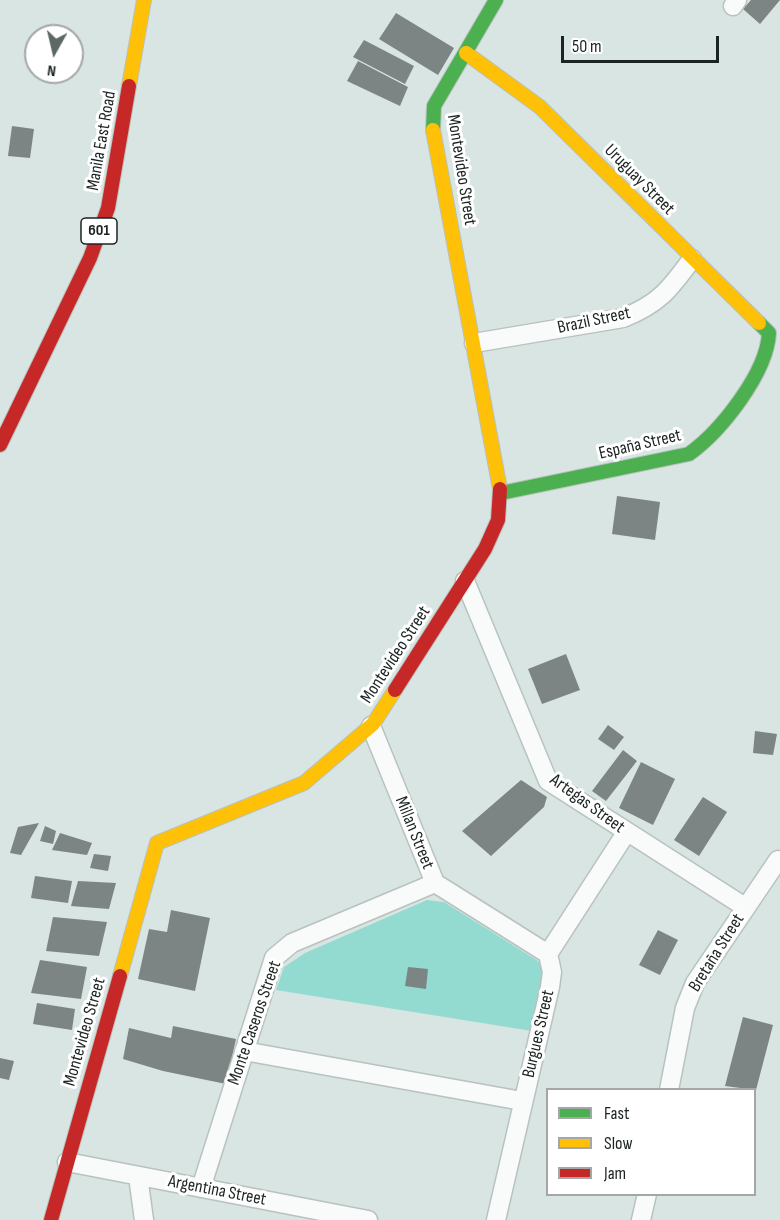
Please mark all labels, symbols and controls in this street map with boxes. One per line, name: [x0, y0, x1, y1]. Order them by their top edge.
north arrow: [24, 24, 84, 84]
scale bar: [564, 24, 722, 62]
text: 50 m: [572, 36, 602, 57]
text: N: [46, 60, 57, 80]
street label: Manila East Road: [83, 90, 121, 192]
street label: Montevideo Street: [442, 113, 480, 227]
street label: Uruguay Street: [599, 140, 679, 220]
road number: 601: [81, 218, 117, 244]
street label: Brazil Street: [556, 303, 632, 339]
street label: España Street: [597, 425, 683, 465]
street label: Montevideo Street: [356, 602, 436, 708]
street label: Artegas Street: [545, 770, 629, 838]
street label: Millan Street: [390, 794, 438, 872]
street label: Bretaña Street: [685, 910, 749, 996]
street label: Monte Caseros Street: [224, 958, 286, 1088]
street label: Montevideo Street: [59, 975, 111, 1089]
street label: Burgues Street: [518, 988, 560, 1080]
legend: [546, 1088, 756, 1196]
text: Fast: [604, 1103, 629, 1124]
text: Slow: [604, 1133, 633, 1154]
text: Jam: [604, 1163, 626, 1184]
street label: Argentina Street: [166, 1171, 268, 1211]

